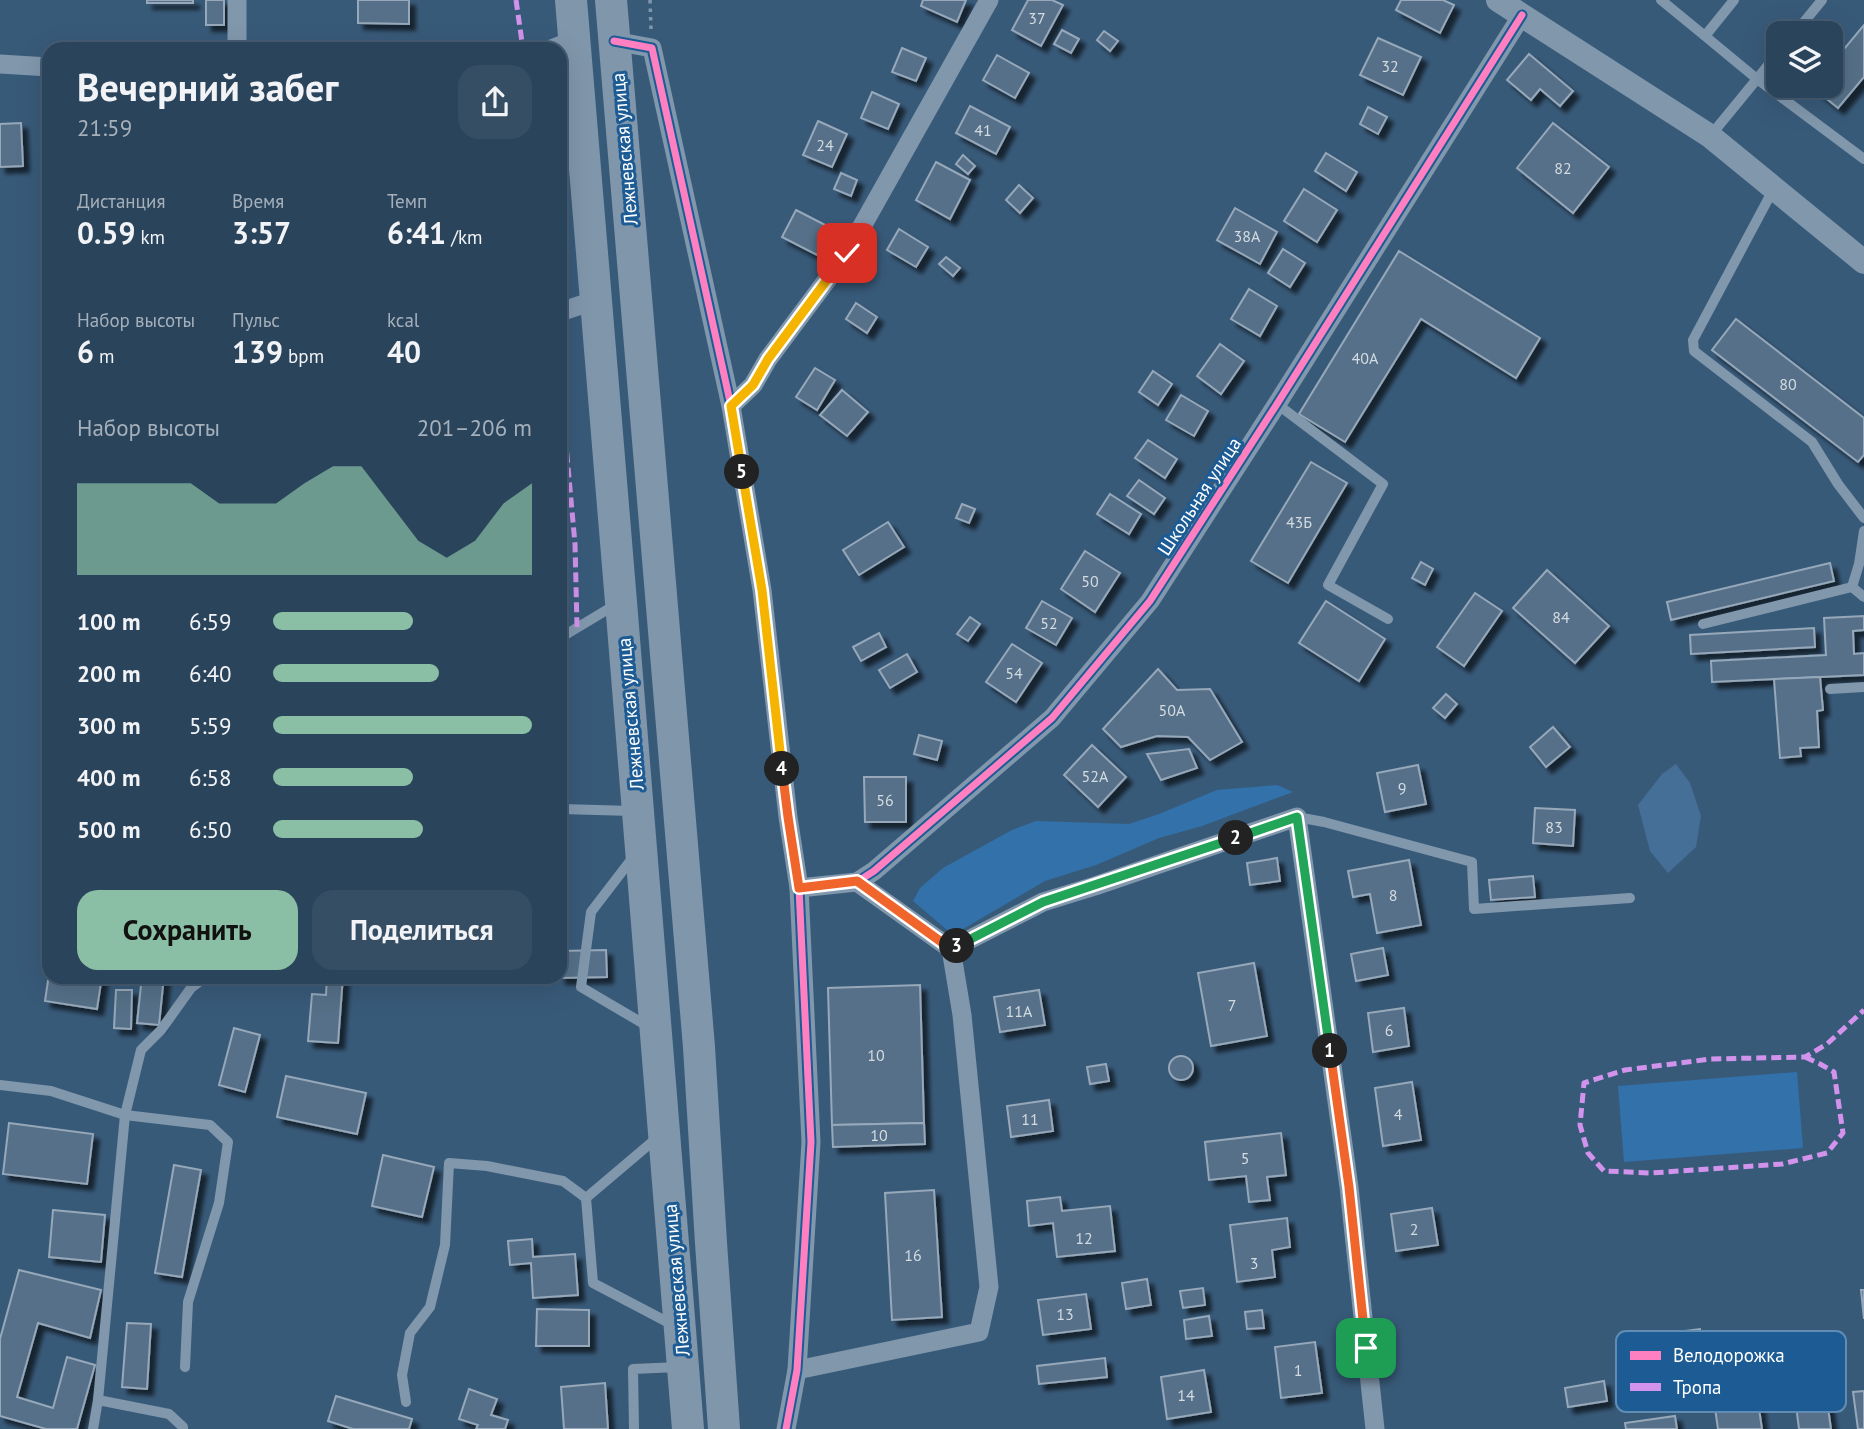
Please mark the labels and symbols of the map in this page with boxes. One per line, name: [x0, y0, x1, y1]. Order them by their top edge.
house number: 37: [1028, 8, 1046, 28]
house number: 32: [1381, 56, 1399, 76]
street label: Лежневская улица: [605, 72, 643, 227]
house number: 41: [974, 120, 992, 140]
house number: 24: [816, 135, 834, 155]
house number: 82: [1554, 158, 1572, 178]
pin: [817, 223, 877, 283]
house number: 38А: [1234, 226, 1261, 246]
house number: 40А: [1352, 348, 1379, 368]
house number: 80: [1779, 374, 1797, 394]
street label: Школьная улица: [1152, 432, 1246, 560]
pin: 5: [724, 454, 760, 490]
house number: 43Б: [1286, 512, 1312, 532]
house number: 50: [1081, 571, 1099, 591]
house number: 84: [1552, 607, 1570, 627]
house number: 52: [1040, 613, 1058, 633]
street label: Лежневская улица: [611, 637, 649, 792]
house number: 54: [1005, 663, 1023, 683]
house number: 50А: [1159, 700, 1186, 720]
pin: 4: [764, 752, 800, 786]
house number: 52А: [1082, 766, 1109, 786]
house number: 9: [1398, 778, 1406, 798]
house number: 56: [876, 790, 894, 810]
house number: 83: [1545, 817, 1563, 837]
pin: 2: [1218, 820, 1254, 856]
house number: 8: [1389, 885, 1397, 905]
pin: 3: [940, 928, 974, 964]
house number: 7: [1228, 995, 1236, 1015]
house number: 11А: [1006, 1001, 1033, 1021]
house number: 6: [1385, 1020, 1393, 1040]
pin: 1: [1312, 1034, 1348, 1068]
house number: 10: [867, 1045, 885, 1065]
house number: 4: [1394, 1104, 1403, 1124]
house number: 11: [1021, 1109, 1039, 1129]
house number: 10: [870, 1125, 888, 1145]
house number: 5: [1241, 1148, 1249, 1168]
street label: Лежневская улица: [657, 1203, 695, 1358]
house number: 2: [1410, 1219, 1418, 1239]
house number: 12: [1075, 1228, 1093, 1248]
house number: 16: [904, 1245, 922, 1265]
house number: 3: [1250, 1253, 1258, 1273]
house number: 13: [1056, 1304, 1074, 1324]
pin: [1336, 1318, 1396, 1378]
legend: [1616, 1331, 1846, 1412]
text: Велодорожка: [1673, 1343, 1785, 1367]
house number: 1: [1294, 1360, 1302, 1380]
text: Тропа: [1673, 1375, 1722, 1399]
house number: 14: [1177, 1385, 1195, 1405]

